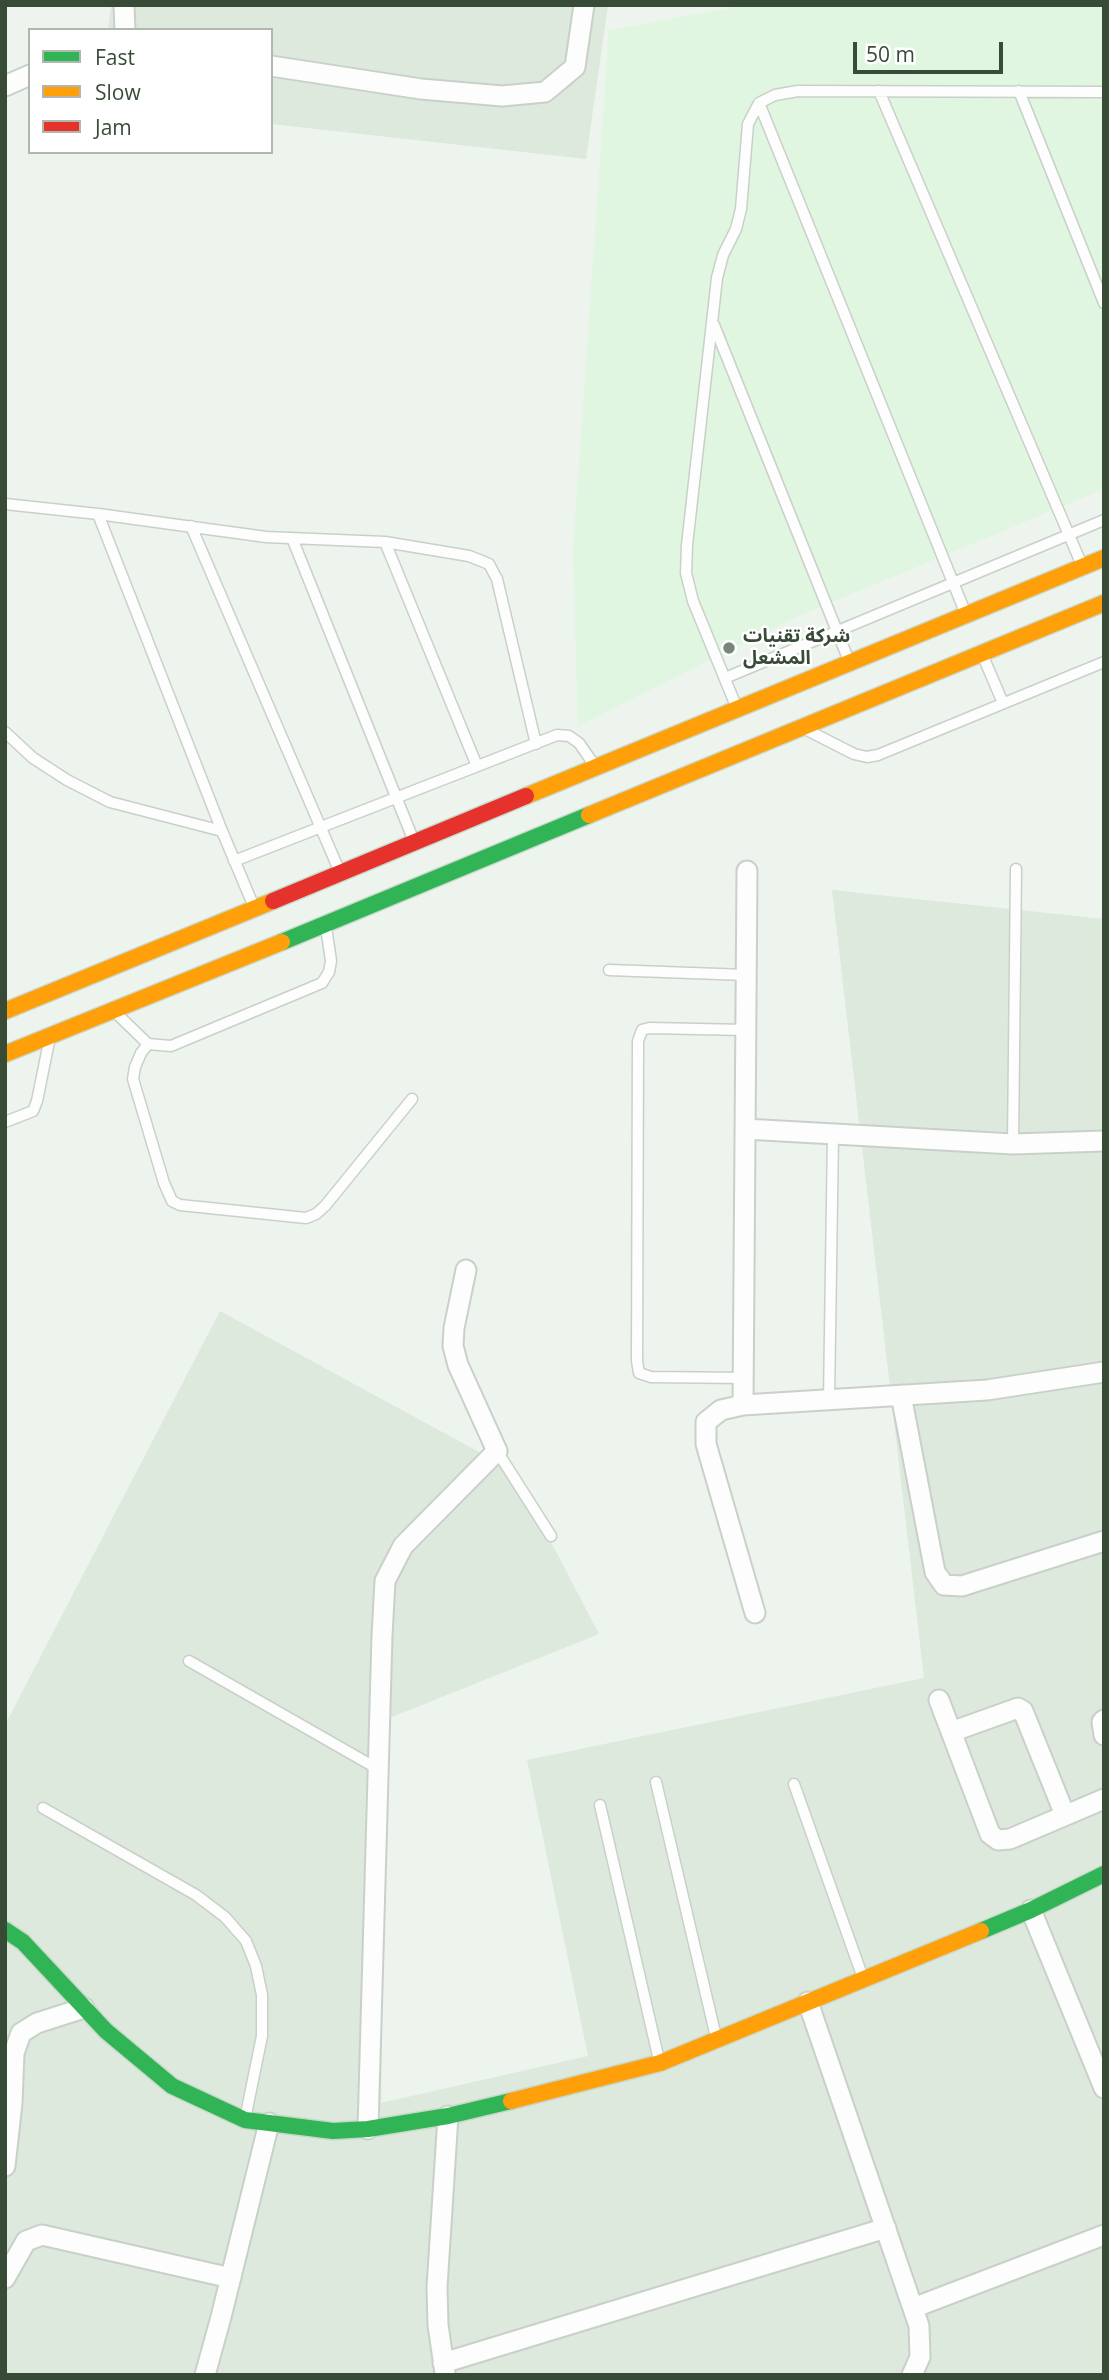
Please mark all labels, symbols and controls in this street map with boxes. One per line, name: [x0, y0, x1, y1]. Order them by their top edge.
legend: [28, 28, 273, 154]
scale bar: [857, 28, 1007, 72]
text: 50 m: [866, 40, 915, 68]
text: Fast: [95, 43, 135, 71]
text: Slow: [95, 78, 141, 106]
text: Jam: [95, 113, 132, 141]
place label: شركة تقنيات المشعل: [743, 626, 850, 670]
marker: شركة تقنيات المشعل: [721, 640, 737, 656]

